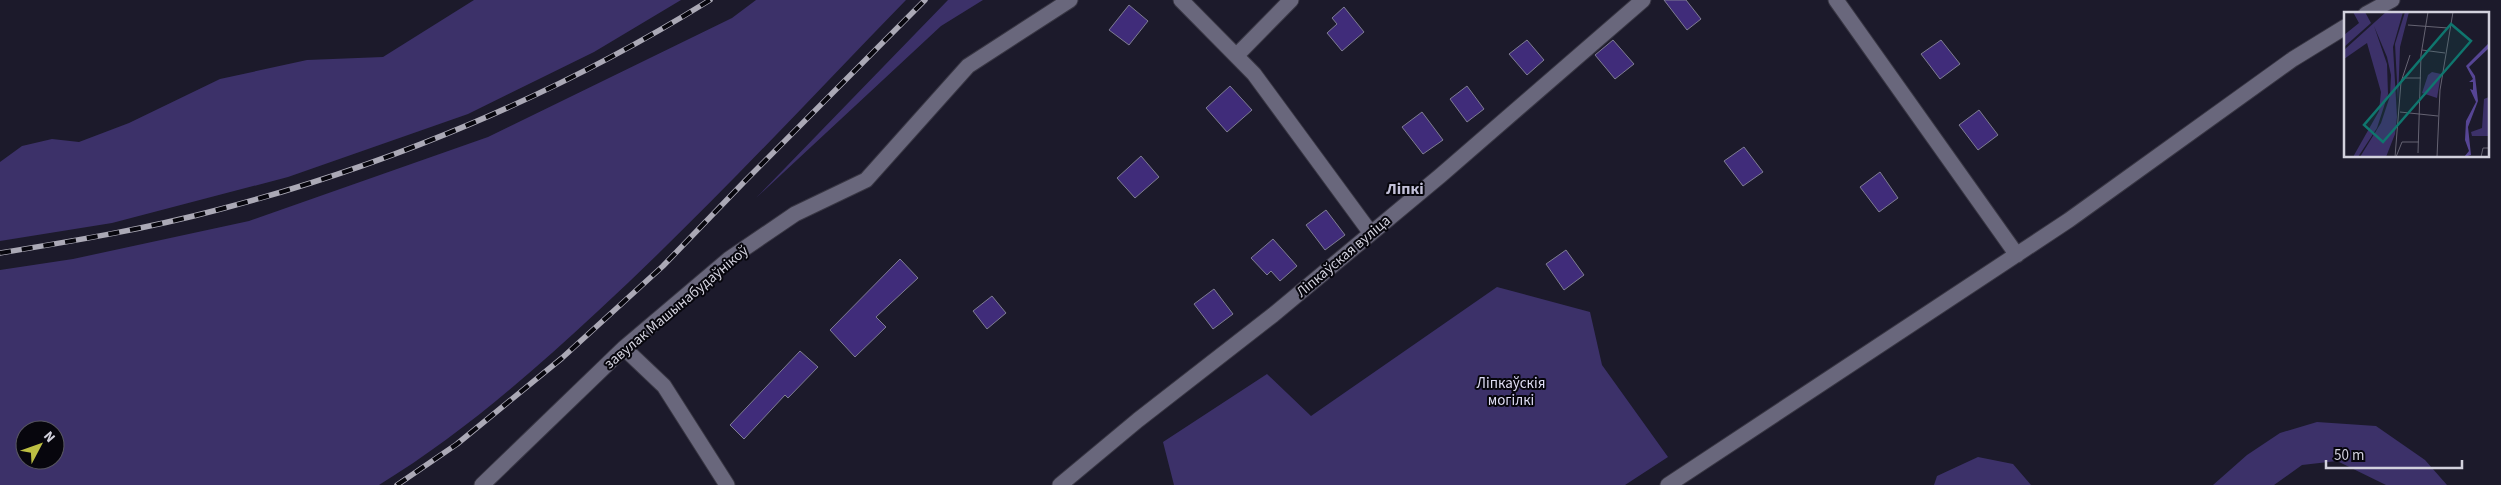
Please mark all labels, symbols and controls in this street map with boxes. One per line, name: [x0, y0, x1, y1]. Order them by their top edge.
inset map: [2344, 12, 2488, 158]
district label: Ліпкі: [1385, 178, 1424, 200]
street label: Ліпкаўская вуліца: [1291, 211, 1395, 302]
street label: завулак Машынабудаўнікоў: [600, 241, 753, 374]
park label: Ліпкаўскія могілкі: [1477, 373, 1545, 411]
north arrow: [15, 420, 65, 470]
text: N: [38, 427, 60, 447]
scale bar: [2326, 438, 2462, 470]
text: 50 m: [2334, 445, 2364, 466]

